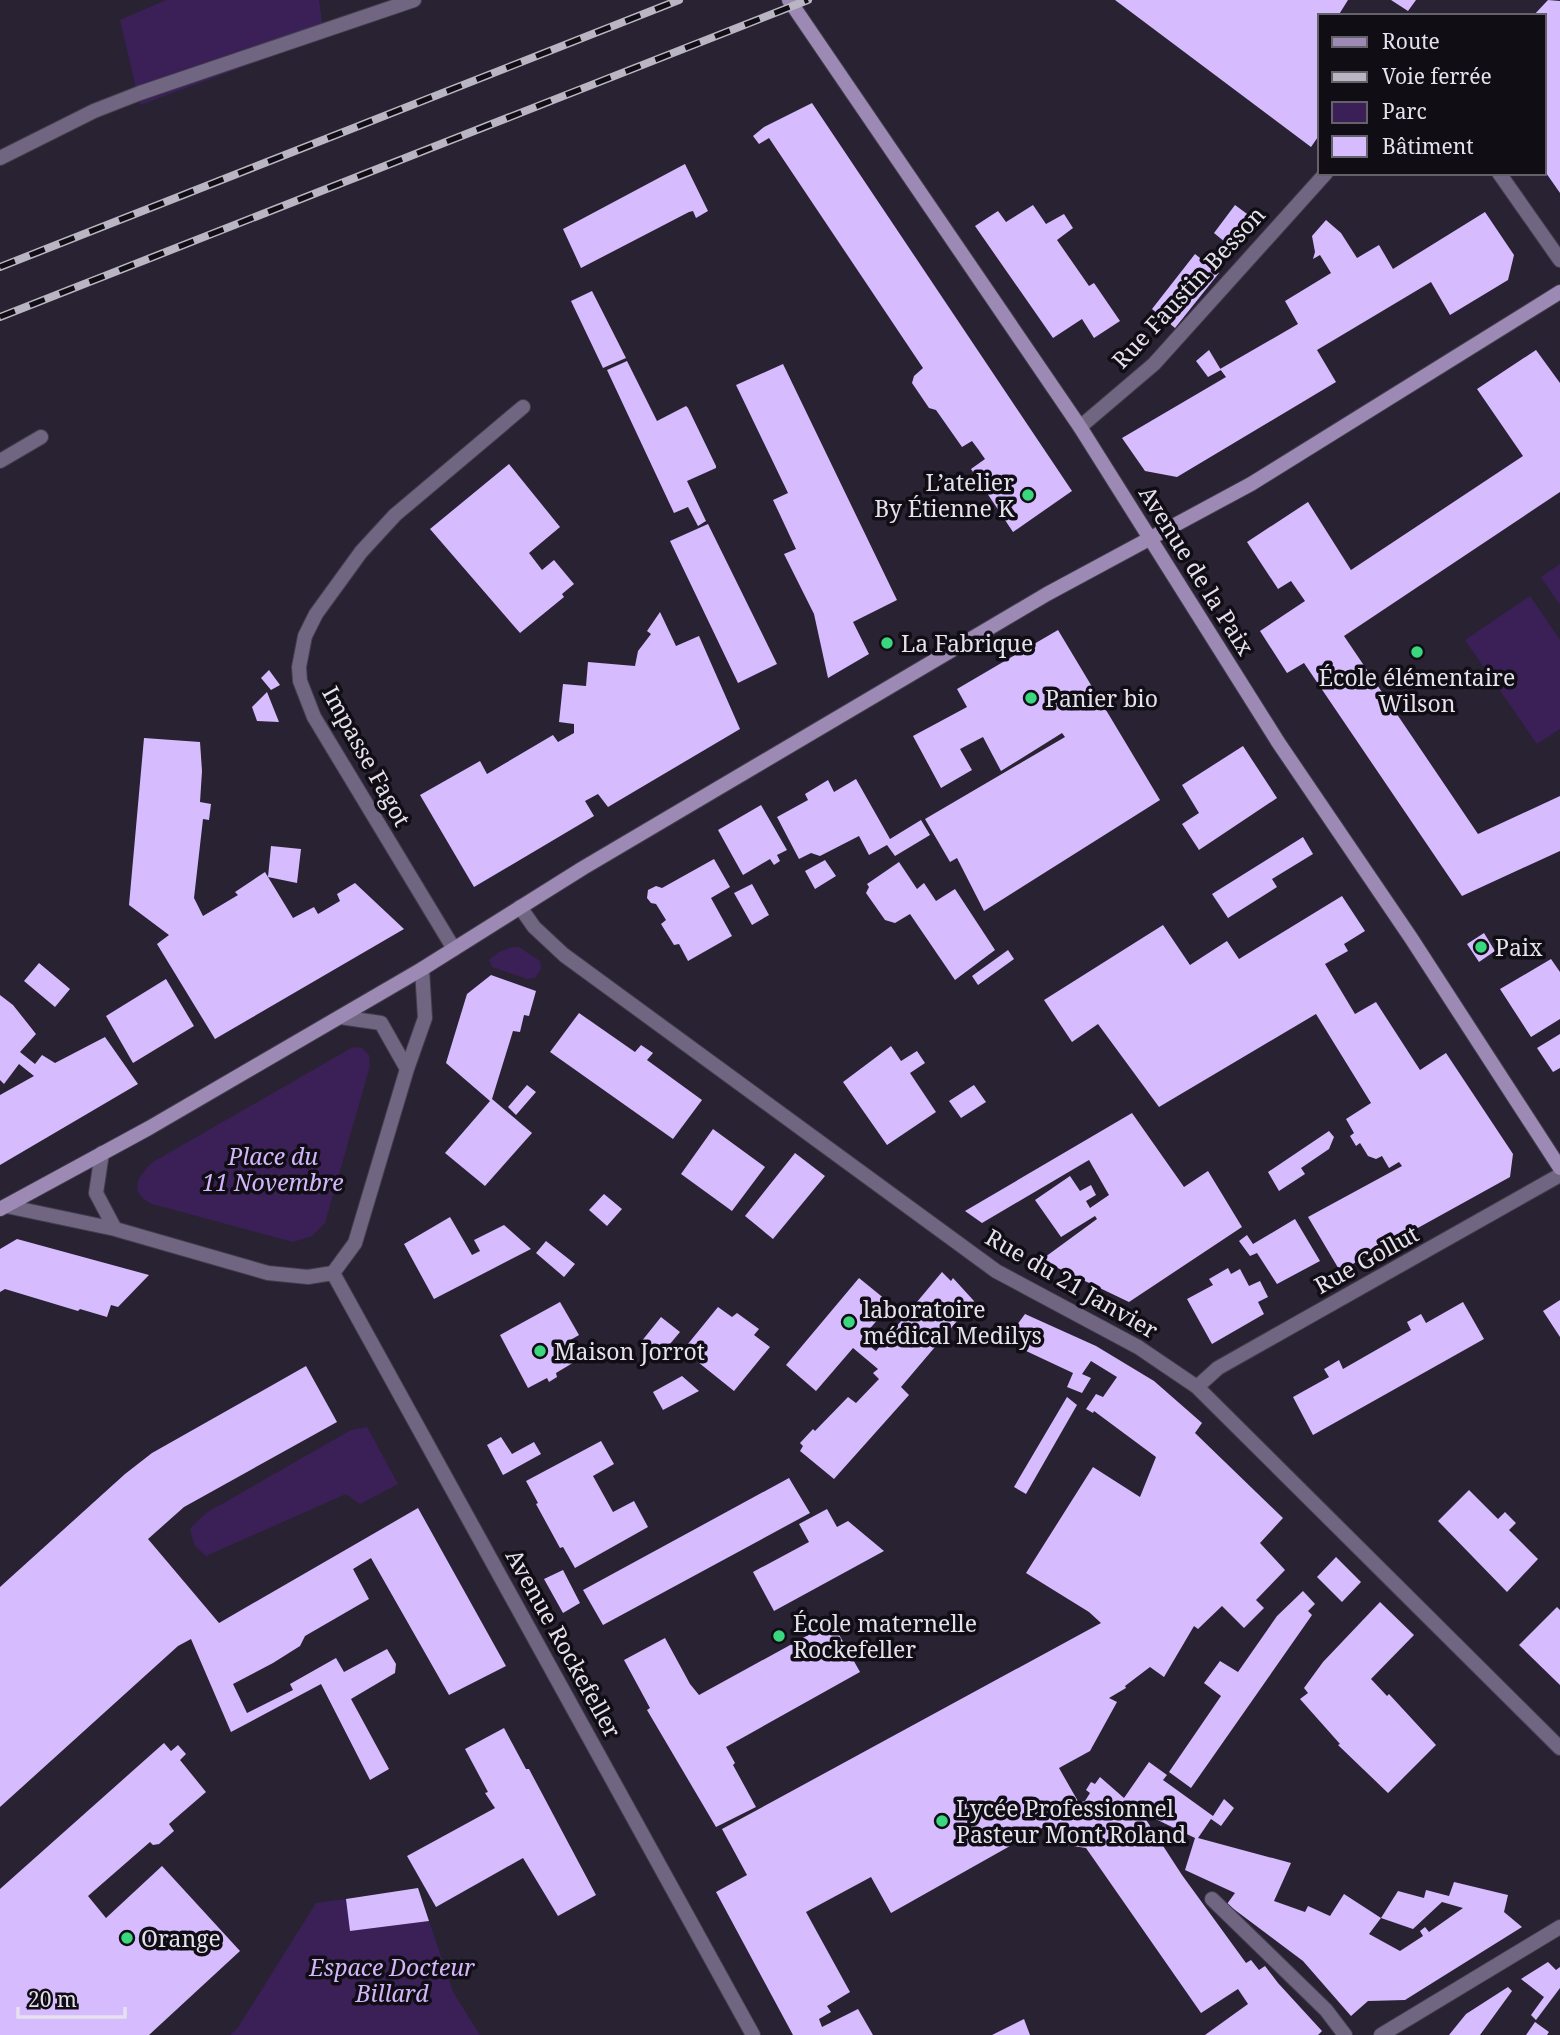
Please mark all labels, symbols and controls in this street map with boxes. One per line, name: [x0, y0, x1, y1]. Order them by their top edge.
legend: [1318, 14, 1546, 175]
text: Route: [1382, 27, 1440, 55]
text: Voie ferrée: [1382, 62, 1492, 90]
text: Parc: [1382, 97, 1427, 125]
text: Bâtiment: [1382, 132, 1474, 160]
street label: Rue Faustin Besson: [1104, 199, 1272, 375]
place label: L’atelier By Étienne K: [874, 466, 1015, 524]
street label: Avenue de la Paix: [1132, 479, 1262, 661]
marker: L’atelier By Étienne K: [1020, 487, 1036, 503]
place label: La Fabrique: [901, 627, 1033, 659]
marker: La Fabrique: [879, 635, 895, 651]
marker: École élémentaire Wilson: [1409, 644, 1425, 660]
place label: École élémentaire Wilson: [1319, 661, 1515, 719]
street label: Impasse Fagot: [315, 680, 419, 832]
place label: Panier bio: [1045, 682, 1158, 714]
marker: Panier bio: [1023, 690, 1039, 706]
place label: Paix: [1495, 931, 1543, 963]
marker: Paix: [1473, 939, 1489, 955]
park label: Place du 11 Novembre: [202, 1140, 344, 1198]
street label: Rue Gollut: [1308, 1217, 1424, 1301]
street label: Rue du 21 Janvier: [980, 1221, 1164, 1345]
place label: laboratoire médical Medilys: [863, 1293, 1042, 1351]
marker: laboratoire médical Medilys: [841, 1314, 857, 1330]
place label: Maison Jorrot: [554, 1335, 705, 1367]
marker: Maison Jorrot: [532, 1343, 548, 1359]
street label: Avenue Rockefeller: [499, 1543, 629, 1743]
place label: École maternelle Rockefeller: [793, 1607, 977, 1665]
marker: École maternelle Rockefeller: [771, 1628, 787, 1644]
place label: Lycée Professionnel Pasteur Mont Roland: [956, 1792, 1186, 1850]
marker: Lycée Professionnel Pasteur Mont Roland: [934, 1813, 950, 1829]
place label: Orange: [141, 1922, 221, 1954]
marker: Orange: [119, 1930, 135, 1946]
park label: Espace Docteur Billard: [308, 1951, 475, 2009]
scale bar: [18, 1976, 124, 2020]
text: 20 m: [28, 1985, 77, 2013]

